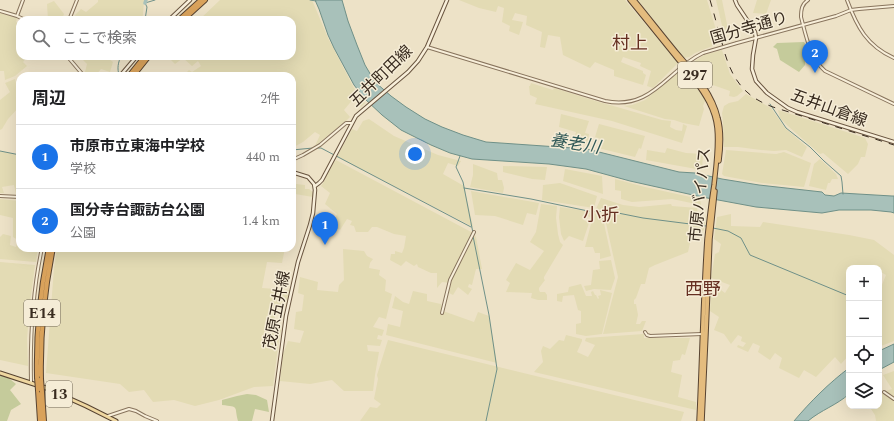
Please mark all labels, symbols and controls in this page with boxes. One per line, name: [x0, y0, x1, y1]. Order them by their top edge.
street label: 国分寺通り: [707, 5, 791, 51]
search box: [16, 16, 296, 60]
icon: search: [30, 27, 52, 49]
text: ここで検索: [62, 27, 137, 50]
district label: 村上: [612, 30, 648, 57]
street label: 五井町田線: [344, 40, 418, 112]
pin: 2: [802, 40, 828, 73]
road number: 297: [678, 62, 712, 88]
street label: 五井山倉線: [787, 83, 871, 133]
text: 周辺: [32, 86, 66, 112]
text: 2件: [260, 89, 280, 109]
water label: 養老川: [548, 127, 604, 161]
text: 市原市立東海中学校: [70, 135, 205, 158]
your location: [405, 144, 425, 164]
street label: 市原バイパス: [683, 146, 717, 244]
text: 1: [41, 147, 49, 167]
text: 440 m: [246, 147, 280, 167]
text: 学校: [70, 159, 96, 179]
text: 国分寺台諏訪台公園: [70, 199, 205, 222]
district label: 小折: [583, 202, 619, 229]
text: 2: [41, 211, 49, 231]
text: 1.4 km: [242, 211, 280, 231]
pin: 1: [312, 212, 338, 245]
text: 公園: [70, 223, 96, 243]
map controls: [846, 265, 882, 409]
button: +: [846, 265, 882, 301]
street label: 茂原五井線: [258, 268, 296, 352]
district label: 西野: [685, 276, 721, 303]
road number: E14: [24, 300, 60, 326]
button: −: [846, 301, 882, 337]
button: locate: [846, 337, 882, 373]
button: layers: [846, 373, 882, 409]
road number: 13: [46, 381, 72, 407]

